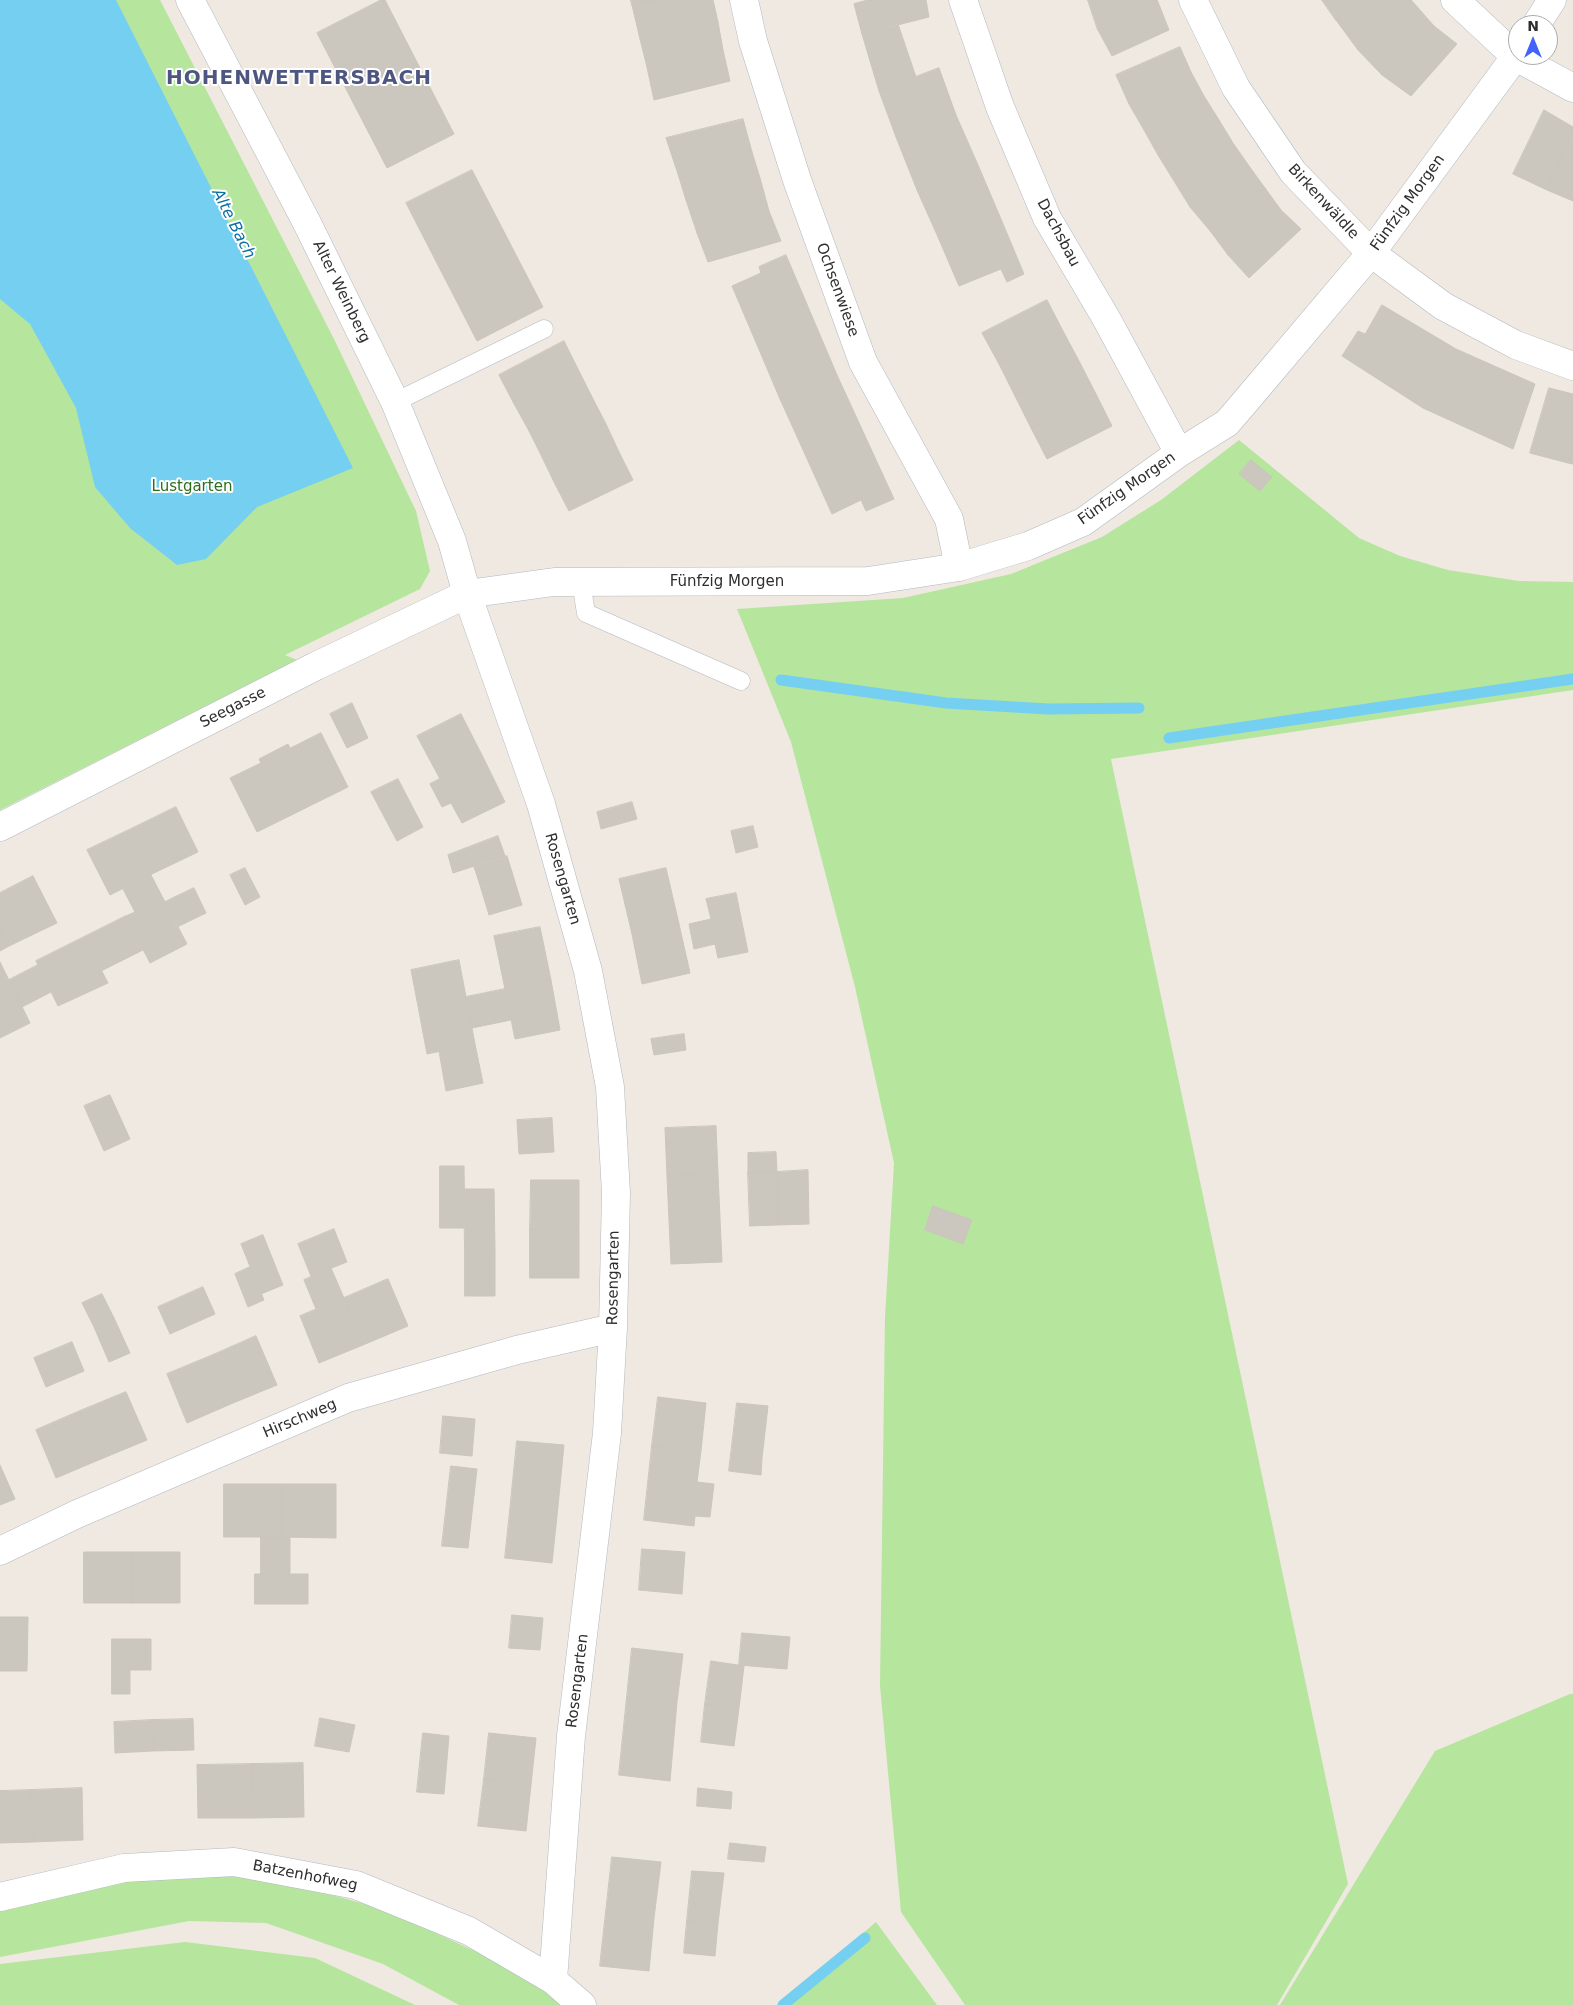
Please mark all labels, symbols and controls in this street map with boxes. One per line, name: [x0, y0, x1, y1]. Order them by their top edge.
north arrow: [1508, 15, 1558, 65]
text: N: [1527, 18, 1539, 34]
district label: HOHENWETTERSBACH: [164, 67, 434, 91]
street label: Fünfzig Morgen: [1367, 151, 1449, 255]
street label: Birkenwäldle: [1284, 161, 1362, 243]
water label: Alte Bach: [207, 186, 259, 262]
street label: Dachsbau: [1033, 196, 1083, 270]
street label: Alter Weinberg: [308, 238, 374, 346]
street label: Ochsenwiese: [812, 240, 862, 340]
street label: Fünfzig Morgen: [1075, 449, 1179, 529]
park label: Lustgarten: [152, 478, 232, 496]
street label: Fünfzig Morgen: [670, 573, 784, 591]
street label: Seegasse: [197, 684, 269, 732]
street label: Rosengarten: [540, 831, 584, 927]
street label: Rosengarten: [604, 1230, 624, 1326]
street label: Hirschweg: [260, 1395, 340, 1443]
street label: Rosengarten: [563, 1633, 593, 1729]
street label: Batzenhofweg: [251, 1857, 359, 1895]

